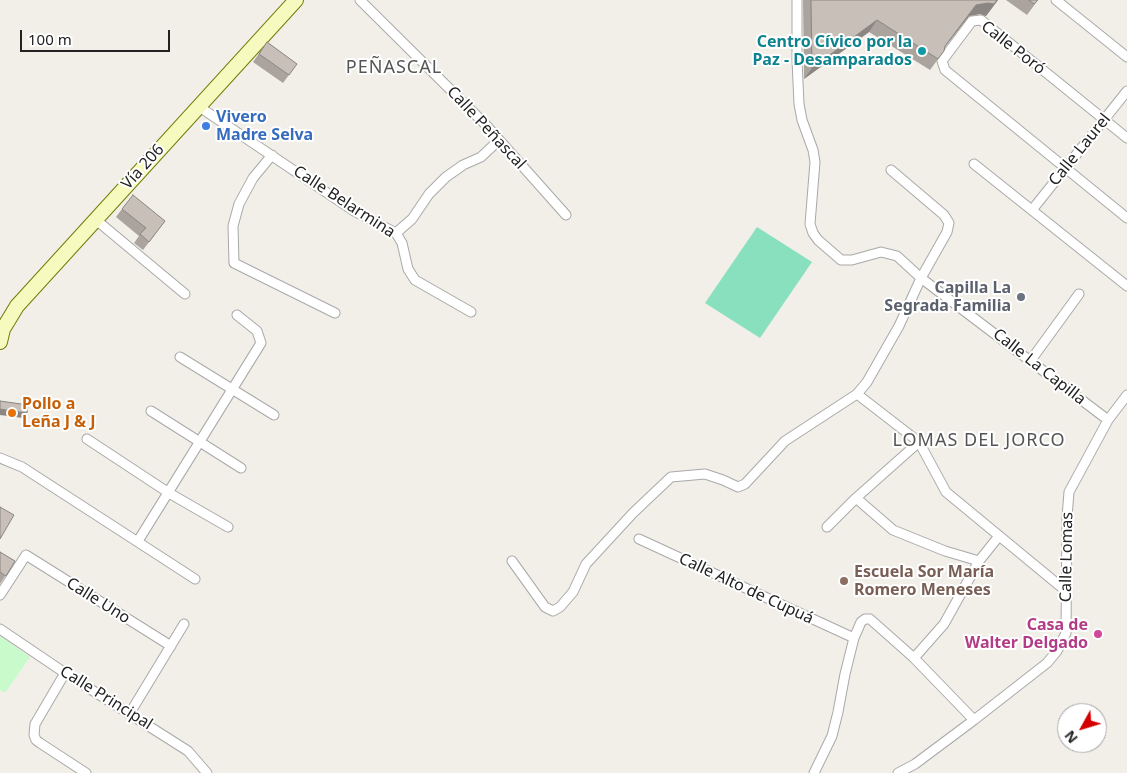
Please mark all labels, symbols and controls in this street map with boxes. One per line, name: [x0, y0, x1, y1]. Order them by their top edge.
street label: Calle Poró: [977, 17, 1049, 79]
scale bar: [22, 20, 172, 52]
text: 100 m: [28, 29, 72, 49]
place label: Centro Cívico por la Paz - Desamparados: [752, 32, 912, 70]
marker: Centro Cívico por la Paz - Desamparados: [916, 45, 928, 57]
district label: PEÑASCAL: [345, 57, 443, 79]
street label: Calle Peñascal: [443, 82, 529, 174]
place label: Vivero Madre Selva: [216, 107, 313, 145]
street label: Calle Laurel: [1045, 110, 1115, 190]
marker: Vivero Madre Selva: [200, 120, 212, 132]
street label: Vía 206: [118, 140, 168, 194]
street label: Calle Belarmina: [289, 162, 399, 242]
place label: Capilla La Segrada Familia: [884, 278, 1011, 316]
marker: Capilla La Segrada Familia: [1015, 291, 1027, 303]
street label: Calle La Capilla: [989, 325, 1089, 409]
place label: Pollo a Leña J & J: [22, 394, 96, 432]
marker: Pollo a Leña J & J: [6, 407, 18, 419]
district label: LOMAS DEL JORCO: [891, 430, 1067, 452]
street label: Calle Lomas: [1057, 512, 1077, 602]
street label: Calle Alto de Cupuá: [676, 549, 816, 629]
place label: Escuela Sor María Romero Meneses: [854, 562, 994, 600]
street label: Calle Uno: [62, 574, 134, 628]
marker: Escuela Sor María Romero Meneses: [838, 575, 850, 587]
place label: Casa de Walter Delgado: [965, 615, 1088, 653]
marker: Casa de Walter Delgado: [1092, 628, 1104, 640]
street label: Calle Principal: [56, 662, 156, 734]
north arrow: [1057, 703, 1107, 753]
text: N: [1060, 727, 1082, 748]

